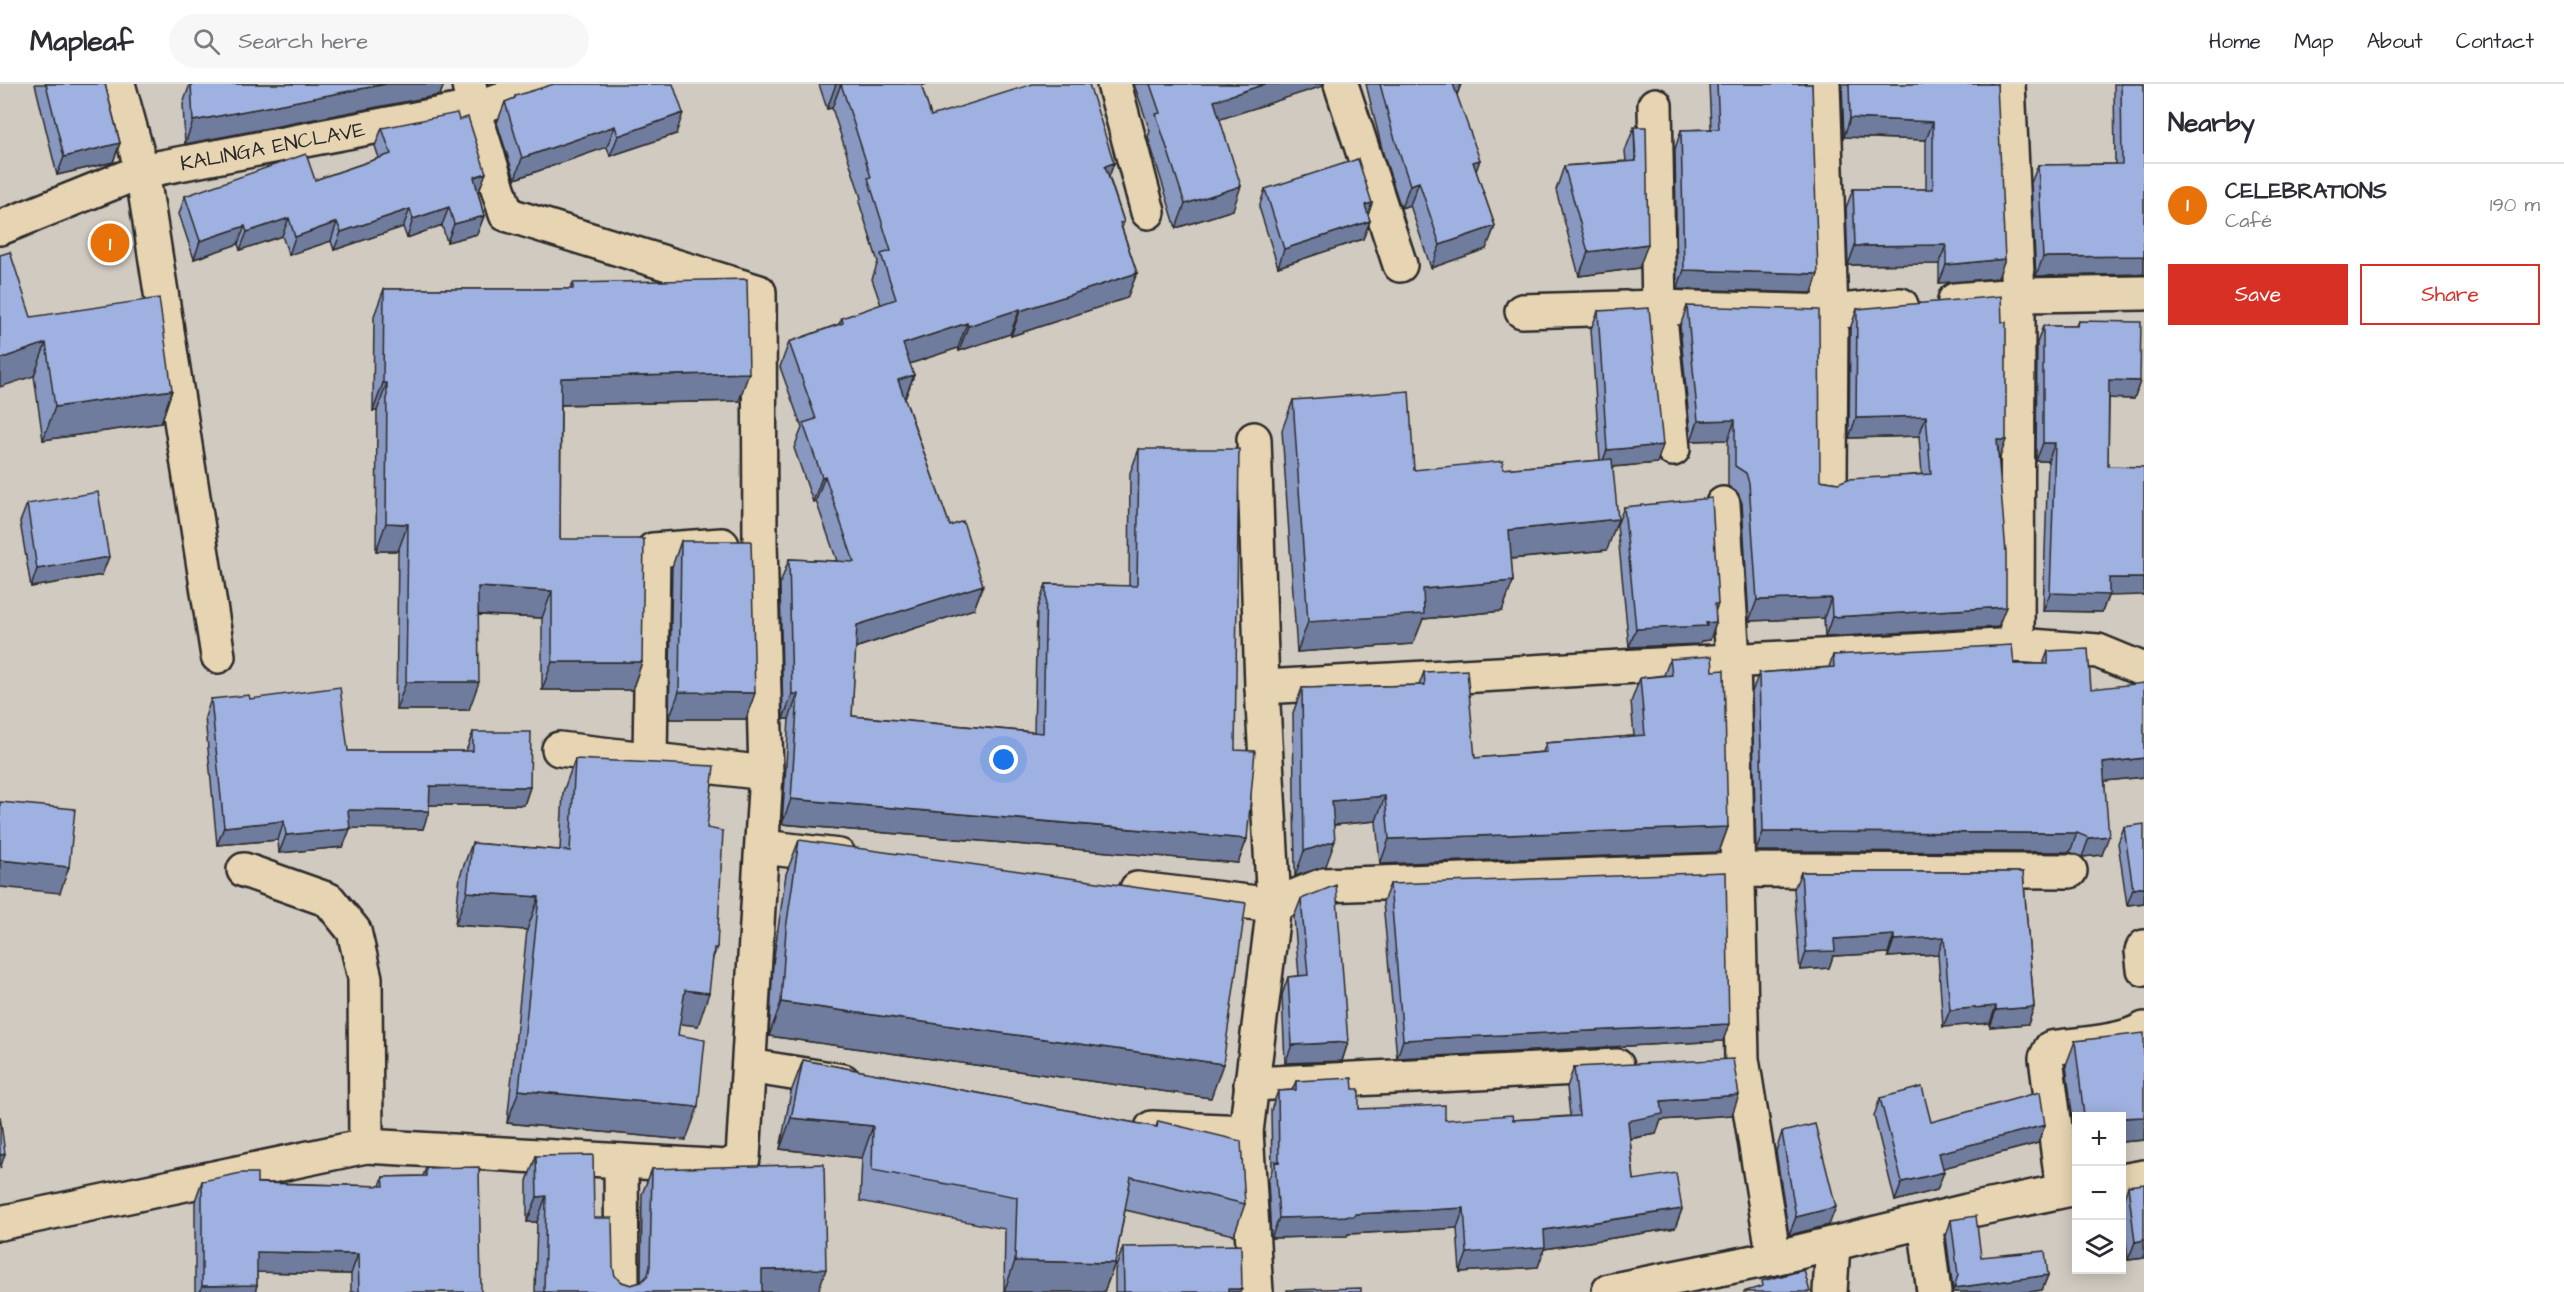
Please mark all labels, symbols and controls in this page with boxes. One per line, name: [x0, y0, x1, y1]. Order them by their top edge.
search box: [169, 14, 589, 68]
text: Mapleaf: [30, 22, 133, 61]
icon: search: [190, 25, 223, 58]
text: Search here: [238, 26, 368, 57]
text: Home: [2209, 27, 2261, 56]
text: Map: [2294, 27, 2334, 56]
text: About: [2367, 27, 2423, 56]
text: Contact: [2456, 27, 2534, 56]
text: Nearby: [2168, 105, 2255, 141]
street label: KALINGA ENCLAVE: [178, 114, 368, 178]
text: CELEBRATIONS: [2225, 176, 2387, 207]
text: 1: [2186, 191, 2189, 219]
text: 190 m: [2490, 191, 2540, 219]
text: Café: [2225, 207, 2272, 235]
pin: 1: [90, 220, 130, 266]
button: Save: [2168, 264, 2348, 325]
button: Share: [2360, 264, 2540, 325]
your location: [989, 745, 1018, 774]
map controls: [2072, 1112, 2126, 1274]
button: +: [2072, 1112, 2126, 1166]
button: −: [2072, 1166, 2126, 1220]
button: layers: [2072, 1220, 2126, 1274]

